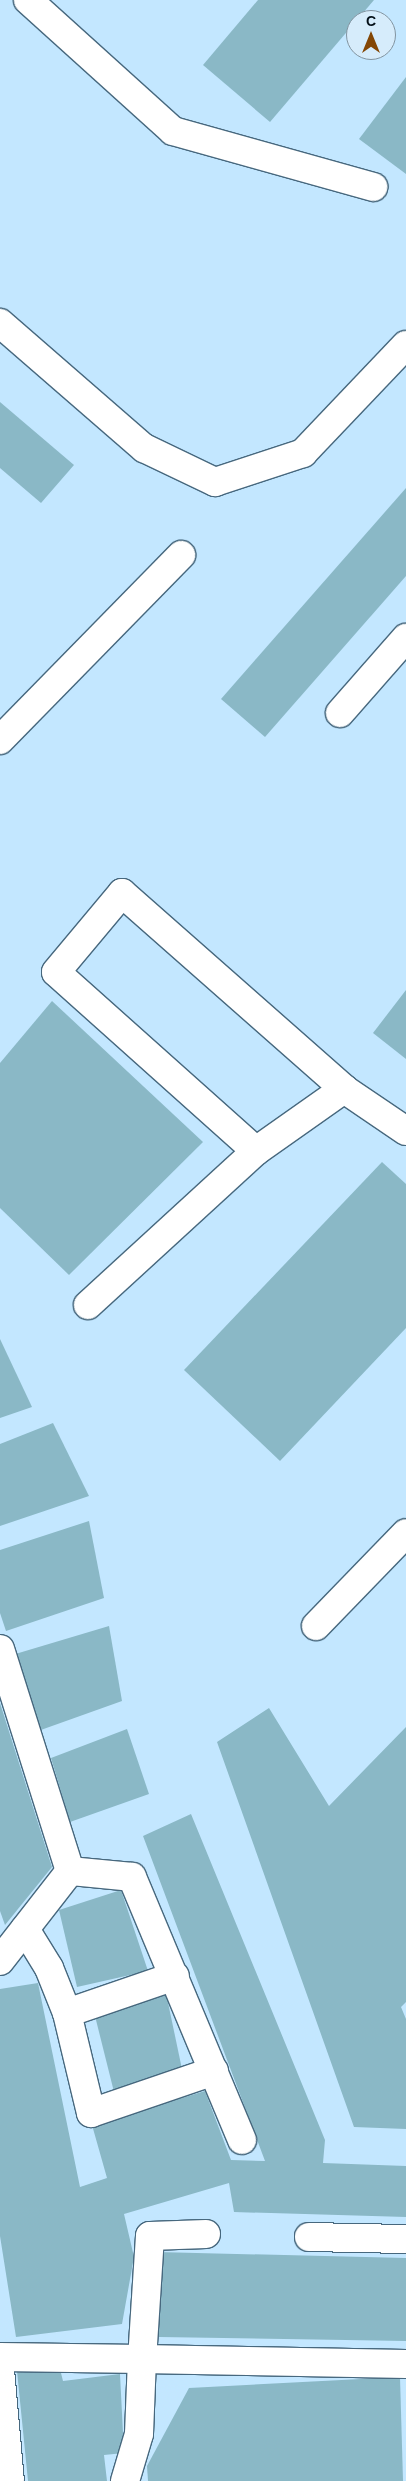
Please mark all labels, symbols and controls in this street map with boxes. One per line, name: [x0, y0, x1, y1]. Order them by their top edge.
north arrow: [346, 10, 396, 60]
text: С: [366, 13, 376, 29]

